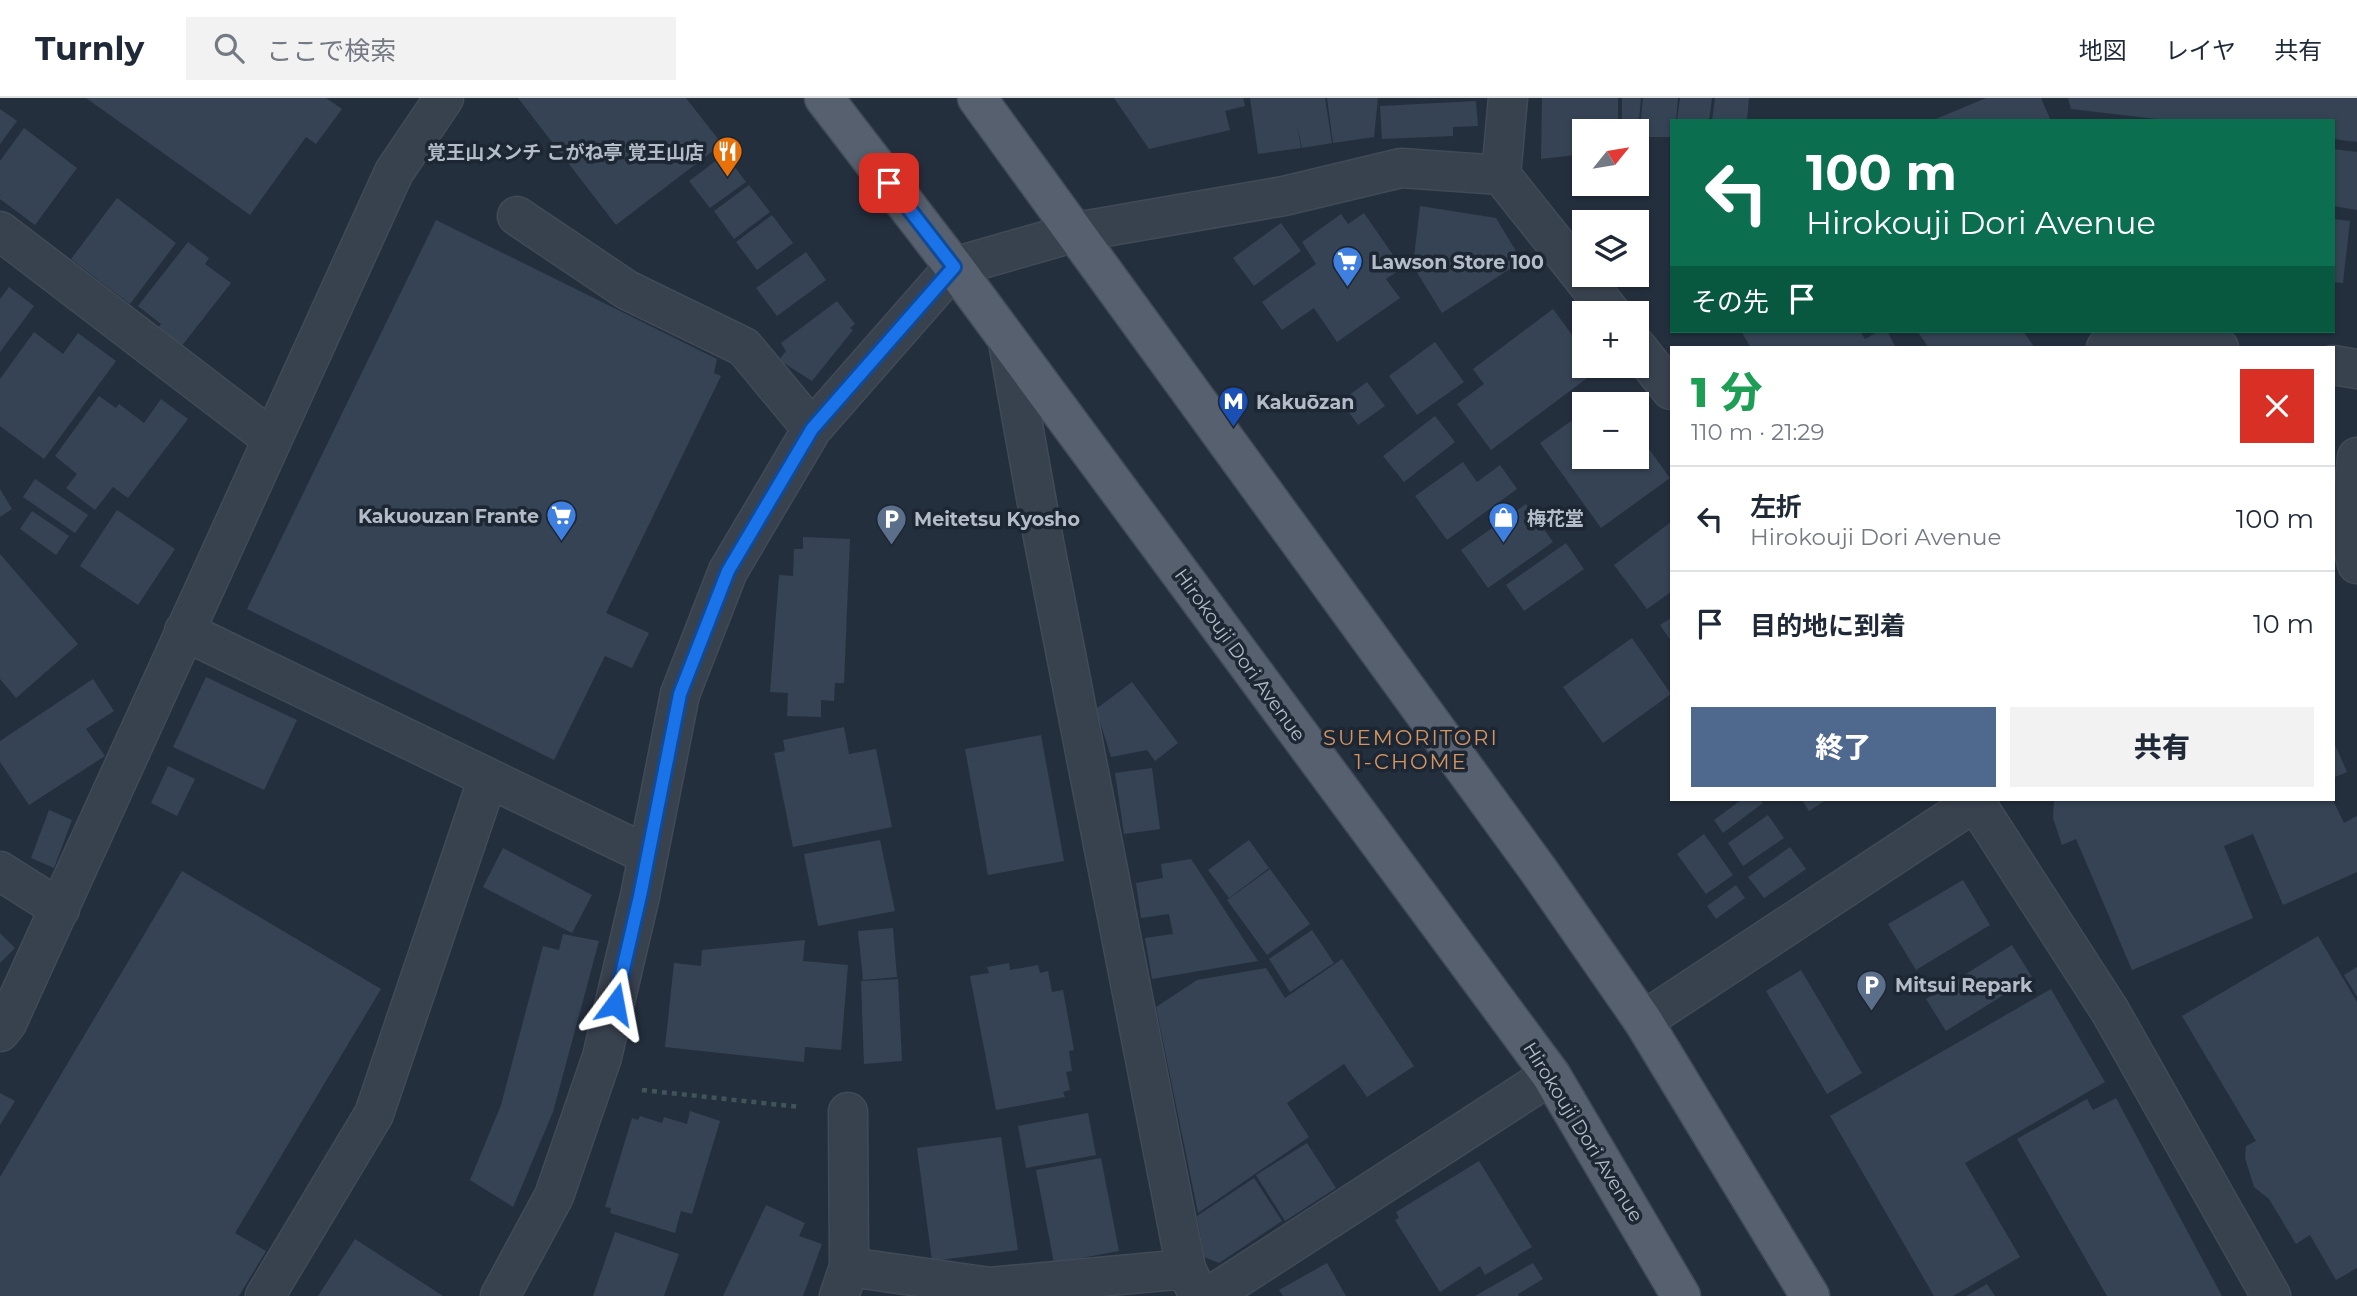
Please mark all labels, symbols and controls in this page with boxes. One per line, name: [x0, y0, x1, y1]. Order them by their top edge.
search box: [186, 17, 676, 80]
text: Turnly: [35, 28, 144, 68]
icon: search: [210, 29, 248, 67]
text: ここで検索: [266, 35, 396, 67]
text: 地図: [2079, 36, 2127, 65]
text: レイヤ: [2165, 36, 2236, 65]
text: 共有: [2274, 36, 2322, 65]
north arrow: [1572, 119, 1648, 196]
map controls: [1572, 119, 1649, 469]
restaurant icon: 覚王山メンチ こがね亭 覚王山店: [710, 135, 744, 179]
place label: 覚王山メンチ こがね亭 覚王山店: [427, 141, 704, 164]
text: 100 m: [1806, 143, 1957, 202]
icon: left: [1691, 147, 1782, 238]
pin: [859, 153, 919, 213]
icon: arrive: [870, 164, 908, 202]
text: Hirokouji Dori Avenue: [1806, 203, 2156, 242]
button: layers: [1572, 210, 1649, 287]
supermarket icon: Lawson Store 100: [1331, 245, 1365, 289]
place label: Lawson Store 100: [1371, 251, 1544, 274]
icon: arrive: [1783, 280, 1821, 318]
text: その先: [1691, 286, 1769, 318]
button: +: [1572, 301, 1649, 378]
text: 1 分: [1691, 366, 1762, 418]
button: close: [2240, 369, 2314, 443]
metro station icon: Kakuōzan: [1216, 385, 1250, 429]
place label: Kakuōzan: [1256, 391, 1354, 414]
button: −: [1572, 392, 1649, 469]
text: 110 m · 21:29: [1691, 418, 1824, 446]
text: 左折: [1750, 491, 1802, 523]
supermarket icon: Kakuouzan Frante: [545, 499, 579, 543]
icon: left: [1691, 500, 1729, 538]
shop icon: 梅花堂: [1487, 501, 1521, 545]
parking icon: Meitetsu Kyosho: [874, 502, 908, 546]
text: 100 m: [2236, 503, 2314, 535]
place label: Kakuouzan Frante: [358, 505, 539, 528]
place label: 梅花堂: [1527, 507, 1584, 530]
place label: Meitetsu Kyosho: [914, 508, 1080, 531]
text: Hirokouji Dori Avenue: [1750, 523, 2001, 551]
street label: Hirokouji Dori Avenue: [1170, 564, 1310, 746]
icon: arrive: [1691, 605, 1729, 643]
text: 10 m: [2253, 608, 2314, 640]
text: 目的地に到着: [1750, 610, 1906, 642]
button: 終了: [1691, 707, 1996, 787]
button: 共有: [2010, 707, 2314, 787]
district label: SUEMORITORI 1-CHOME: [1323, 725, 1499, 774]
position arrow: [578, 967, 652, 1041]
parking icon: Mitsui Repark: [1855, 968, 1889, 1012]
place label: Mitsui Repark: [1895, 974, 2033, 997]
street label: Hirokouji Dori Avenue: [1518, 1038, 1648, 1226]

